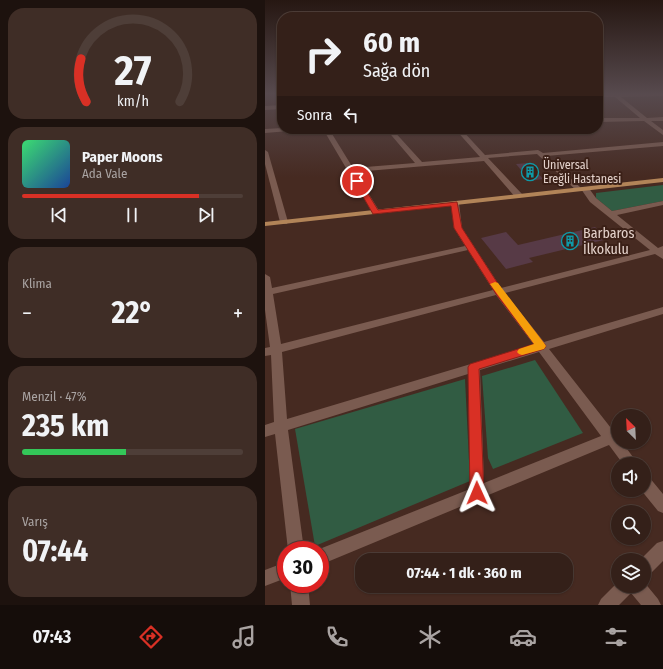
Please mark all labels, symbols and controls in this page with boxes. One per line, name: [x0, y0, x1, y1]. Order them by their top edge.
text: 60 m: [363, 26, 420, 59]
icon: right: [297, 28, 349, 80]
text: 27: [113, 46, 151, 96]
text: Sağa dön: [363, 60, 430, 82]
text: km/h: [117, 92, 148, 109]
icon: left: [340, 104, 362, 126]
text: Sonra: [297, 106, 332, 124]
text: Paper Moons: [82, 148, 163, 166]
place label: Üniversal Ereğli Hastanesi: [543, 156, 621, 186]
building icon: Üniversal Ereğli Hastanesi: [520, 162, 540, 182]
pin: [340, 164, 374, 198]
text: Ada Vale: [82, 166, 127, 181]
icon: arrive: [346, 170, 368, 192]
icon: previous: [48, 204, 70, 226]
icon: pause: [121, 204, 143, 226]
icon: next: [195, 204, 217, 226]
place label: Barbaros İlkokulu: [583, 225, 634, 258]
building icon: Barbaros İlkokulu: [560, 231, 580, 251]
text: Klima: [22, 276, 52, 291]
text: 22°: [112, 295, 153, 331]
text: −: [22, 300, 32, 327]
text: +: [233, 300, 243, 327]
text: Menzil · 47%: [22, 389, 86, 404]
text: 235 km: [22, 408, 109, 444]
north arrow: [611, 409, 651, 449]
map controls: [611, 409, 651, 593]
button: sound: [611, 457, 651, 497]
position arrow: [456, 472, 498, 514]
button: search: [611, 505, 651, 545]
text: Varış: [22, 514, 48, 529]
text: 07:44: [22, 533, 88, 569]
speed limit sign: 30: [277, 541, 329, 593]
button: layers: [611, 553, 651, 593]
text: 07:44 · 1 dk · 360 m: [406, 564, 522, 582]
icon: directions: [137, 623, 165, 651]
icon: music: [230, 623, 258, 651]
icon: phone: [323, 623, 351, 651]
icon: climate: [416, 623, 444, 651]
icon: car: [509, 623, 537, 651]
icon: filters: [602, 623, 630, 651]
text: 07:43: [33, 626, 71, 648]

